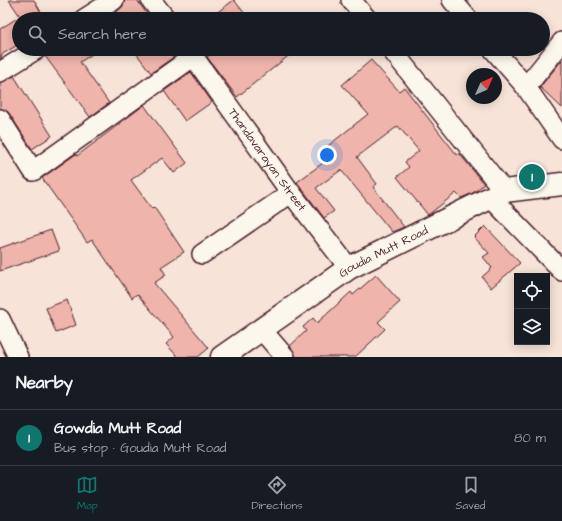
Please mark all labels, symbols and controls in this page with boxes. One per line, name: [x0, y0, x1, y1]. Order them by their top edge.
search box: [12, 12, 550, 56]
icon: search: [26, 23, 48, 45]
text: Search here: [58, 24, 147, 45]
north arrow: [466, 68, 502, 104]
street label: Thandavarayan Street: [224, 104, 310, 215]
your location: [317, 145, 337, 165]
pin: 1: [519, 162, 545, 192]
street label: Goudia Mutt Road: [335, 222, 431, 281]
map controls: [514, 273, 550, 345]
button: locate: [514, 273, 550, 309]
button: layers: [514, 309, 550, 345]
text: Nearby: [16, 371, 73, 395]
text: Gowdia Mutt Road: [54, 418, 181, 439]
text: 1: [28, 429, 30, 447]
text: 80 m: [514, 429, 546, 447]
text: Bus stop · Goudia Mutt Road: [54, 439, 226, 457]
tab: Map: [76, 474, 98, 513]
tab: Directions: [251, 474, 303, 513]
tab: Saved: [456, 474, 486, 513]

